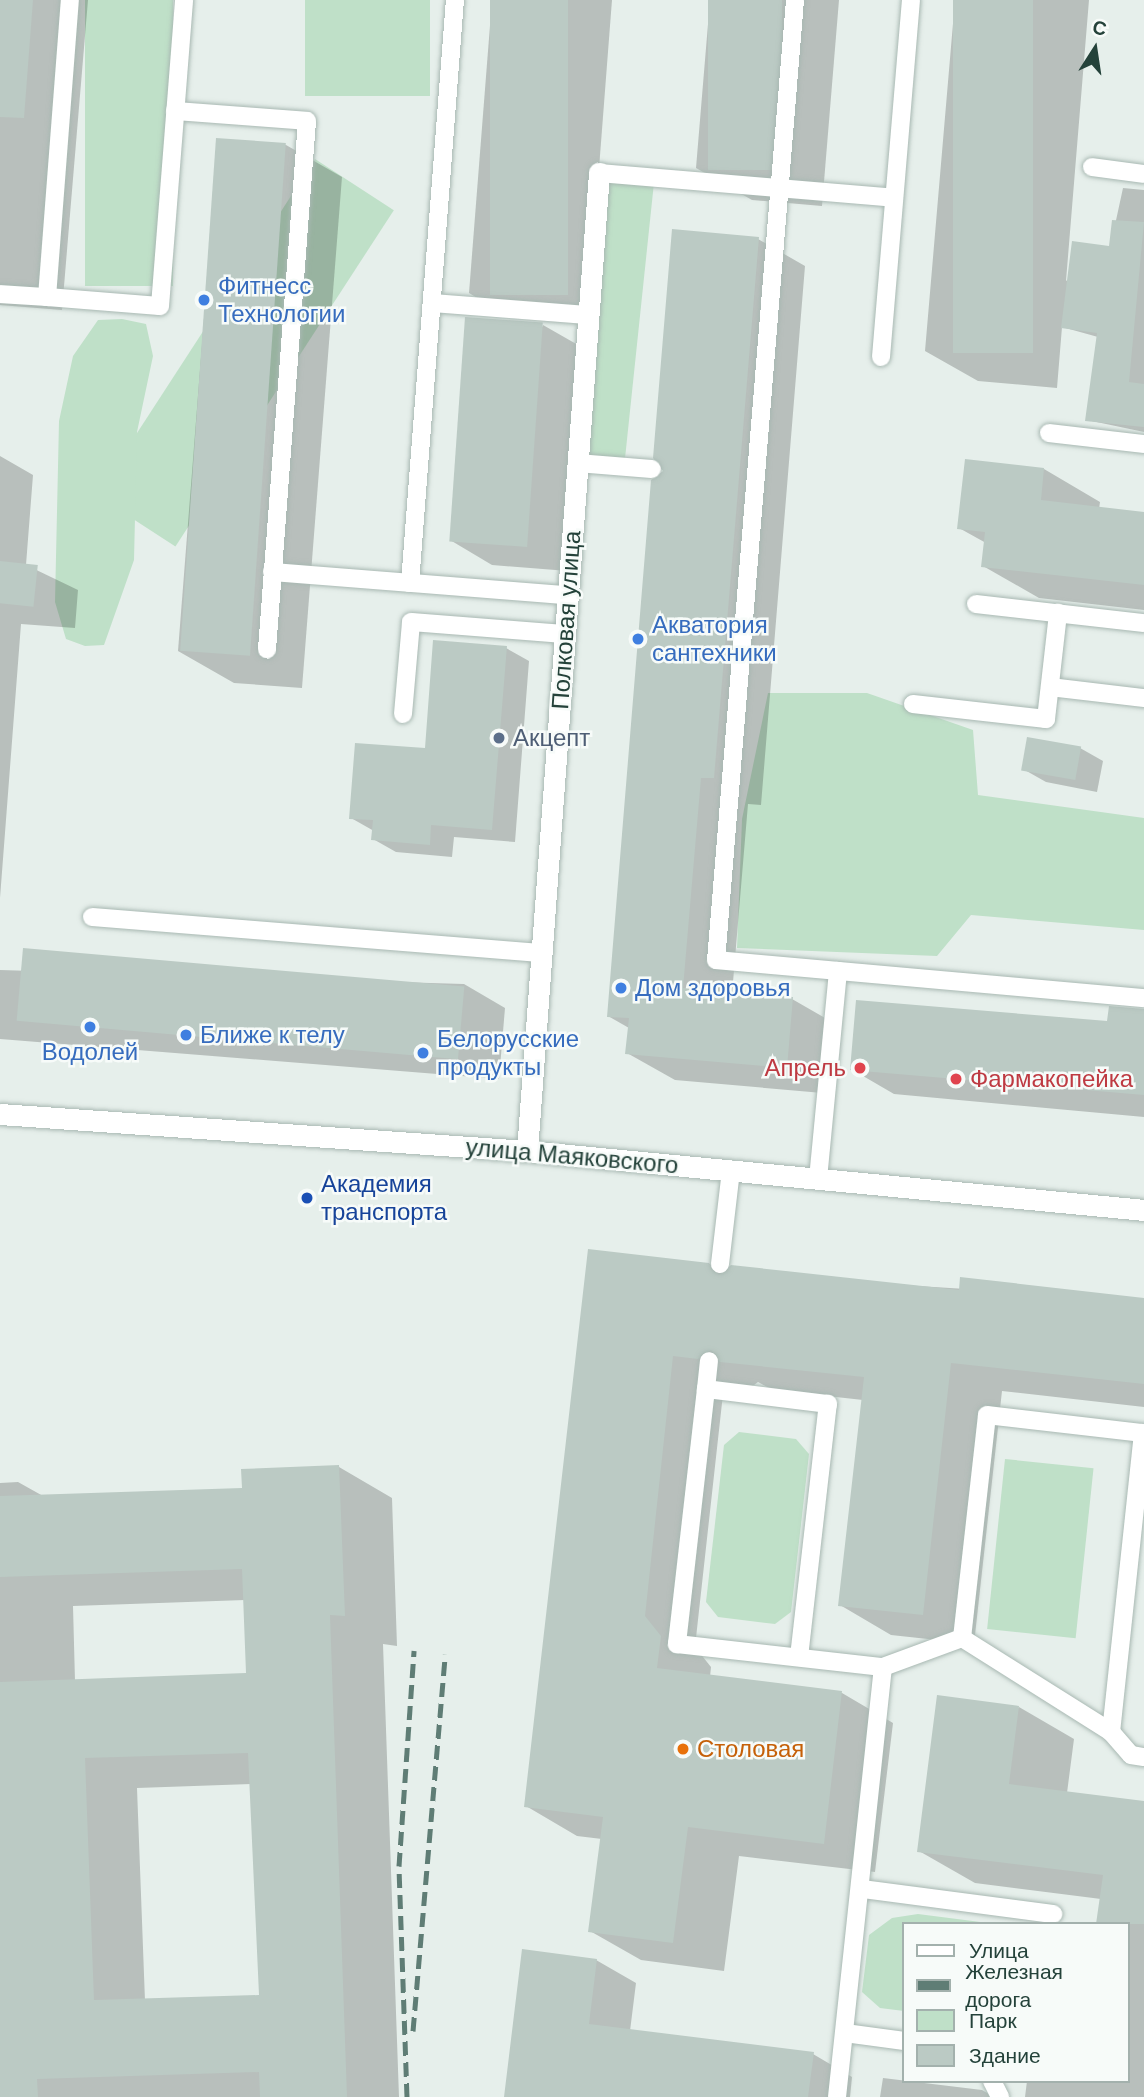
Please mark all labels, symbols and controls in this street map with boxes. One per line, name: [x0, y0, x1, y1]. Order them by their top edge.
north arrow: [1060, 14, 1130, 84]
text: С: [1090, 14, 1109, 42]
place label: Фитнесс Технологии: [218, 272, 345, 328]
marker: Фитнесс Технологии: [196, 292, 212, 308]
street label: Полковая улица: [545, 530, 587, 710]
place label: Акватория сантехники: [652, 611, 777, 667]
marker: Акватория сантехники: [630, 631, 646, 647]
place label: Акцепт: [513, 724, 590, 752]
marker: Акцепт: [491, 730, 507, 746]
place label: Дом здоровья: [635, 974, 791, 1002]
marker: Дом здоровья: [613, 980, 629, 996]
marker: Водолей: [82, 1019, 98, 1035]
place label: Ближе к телу: [200, 1021, 345, 1049]
place label: Белорусские продукты: [437, 1025, 579, 1081]
marker: Ближе к телу: [178, 1027, 194, 1043]
place label: Водолей: [42, 1038, 138, 1066]
marker: Белорусские продукты: [415, 1045, 431, 1061]
place label: Апрель: [765, 1054, 846, 1082]
marker: Апрель: [852, 1060, 868, 1076]
place label: Фармакопейка: [970, 1065, 1133, 1093]
marker: Фармакопейка: [948, 1071, 964, 1087]
street label: улица Маяковского: [465, 1132, 679, 1180]
place label: Академия транспорта: [321, 1170, 447, 1226]
marker: Академия транспорта: [299, 1190, 315, 1206]
place label: Столовая: [697, 1735, 804, 1763]
marker: Столовая: [675, 1741, 691, 1757]
legend: [902, 1922, 1130, 2083]
text: Улица: [969, 1937, 1029, 1965]
text: Железная дорога: [965, 1958, 1063, 2014]
text: Парк: [969, 2007, 1017, 2035]
text: Здание: [969, 2042, 1041, 2070]

